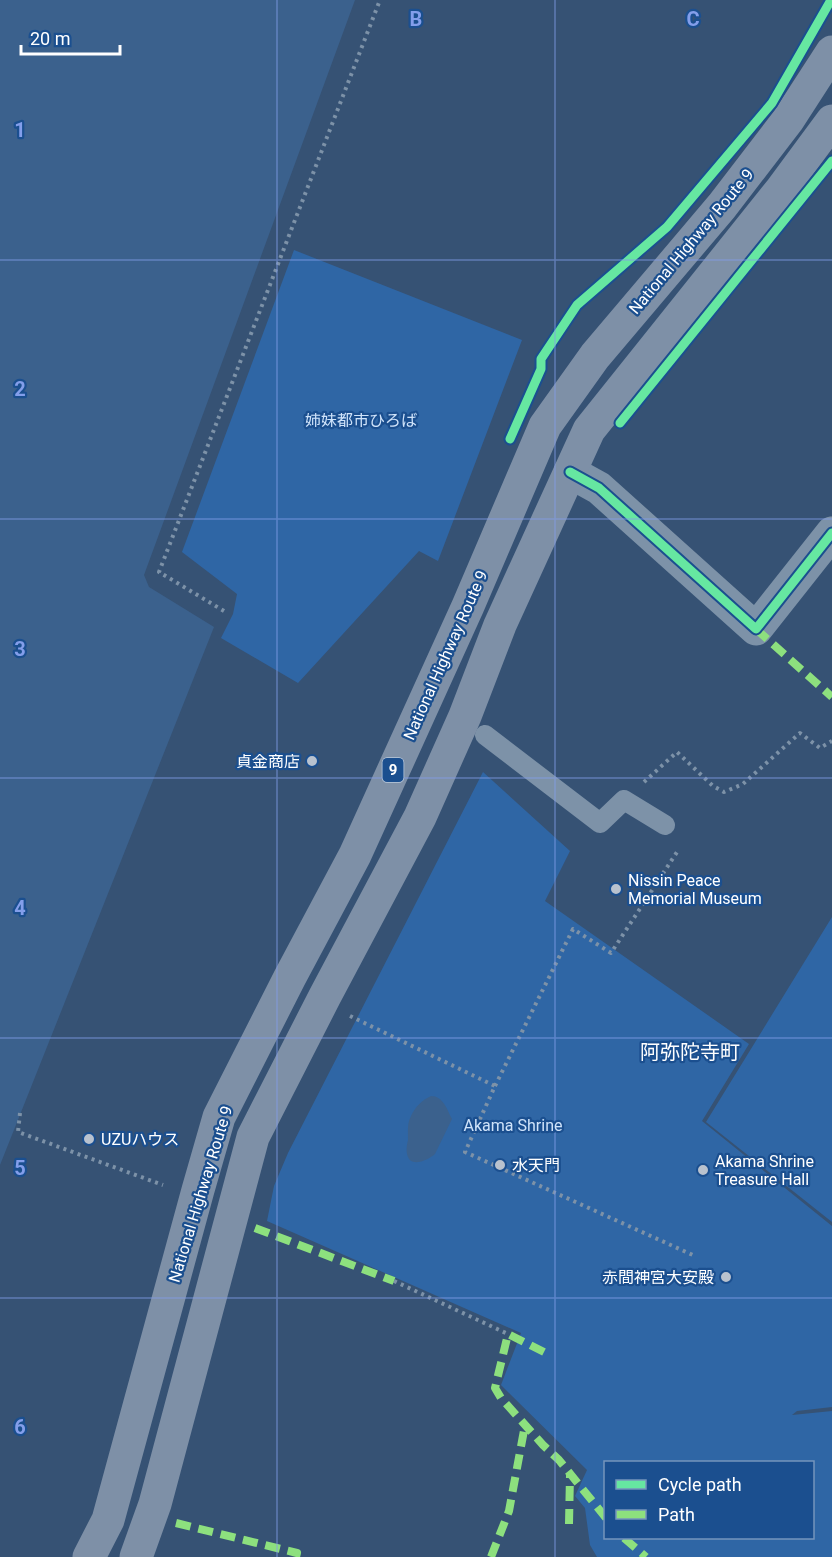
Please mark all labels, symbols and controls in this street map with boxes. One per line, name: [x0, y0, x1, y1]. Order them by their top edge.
text: B: [410, 7, 422, 31]
text: C: [686, 7, 700, 31]
scale bar: [21, 18, 120, 56]
text: 20 m: [30, 28, 70, 49]
text: 1: [14, 118, 26, 142]
street label: National Highway Route 9: [625, 165, 758, 318]
text: 2: [14, 377, 26, 401]
park label: 姉妹都市ひろば: [305, 411, 417, 430]
street label: National Highway Route 9: [399, 568, 491, 743]
text: 3: [14, 637, 26, 661]
place label: 貞金商店: [236, 752, 300, 771]
marker: 貞金商店: [305, 754, 319, 768]
road number: 9: [382, 758, 404, 782]
place label: Nissin Peace Memorial Museum: [628, 871, 762, 908]
marker: Nissin Peace Memorial Museum: [609, 882, 623, 896]
text: 4: [14, 896, 26, 920]
district label: 阿弥陀寺町: [640, 1040, 740, 1064]
street label: National Highway Route 9: [165, 1104, 236, 1285]
park label: Akama Shrine: [464, 1116, 562, 1135]
place label: UZUハウス: [101, 1130, 179, 1149]
marker: UZUハウス: [82, 1132, 96, 1146]
place label: Akama Shrine Treasure Hall: [715, 1152, 814, 1189]
text: 5: [14, 1156, 26, 1180]
place label: 水天門: [512, 1156, 560, 1175]
marker: 水天門: [493, 1158, 507, 1172]
marker: Akama Shrine Treasure Hall: [696, 1163, 710, 1177]
place label: 赤間神宮大安殿: [602, 1268, 714, 1287]
marker: 赤間神宮大安殿: [719, 1270, 733, 1284]
text: 6: [14, 1415, 26, 1439]
legend: [604, 1461, 814, 1539]
text: Cycle path: [658, 1474, 742, 1495]
text: Path: [658, 1504, 695, 1525]

